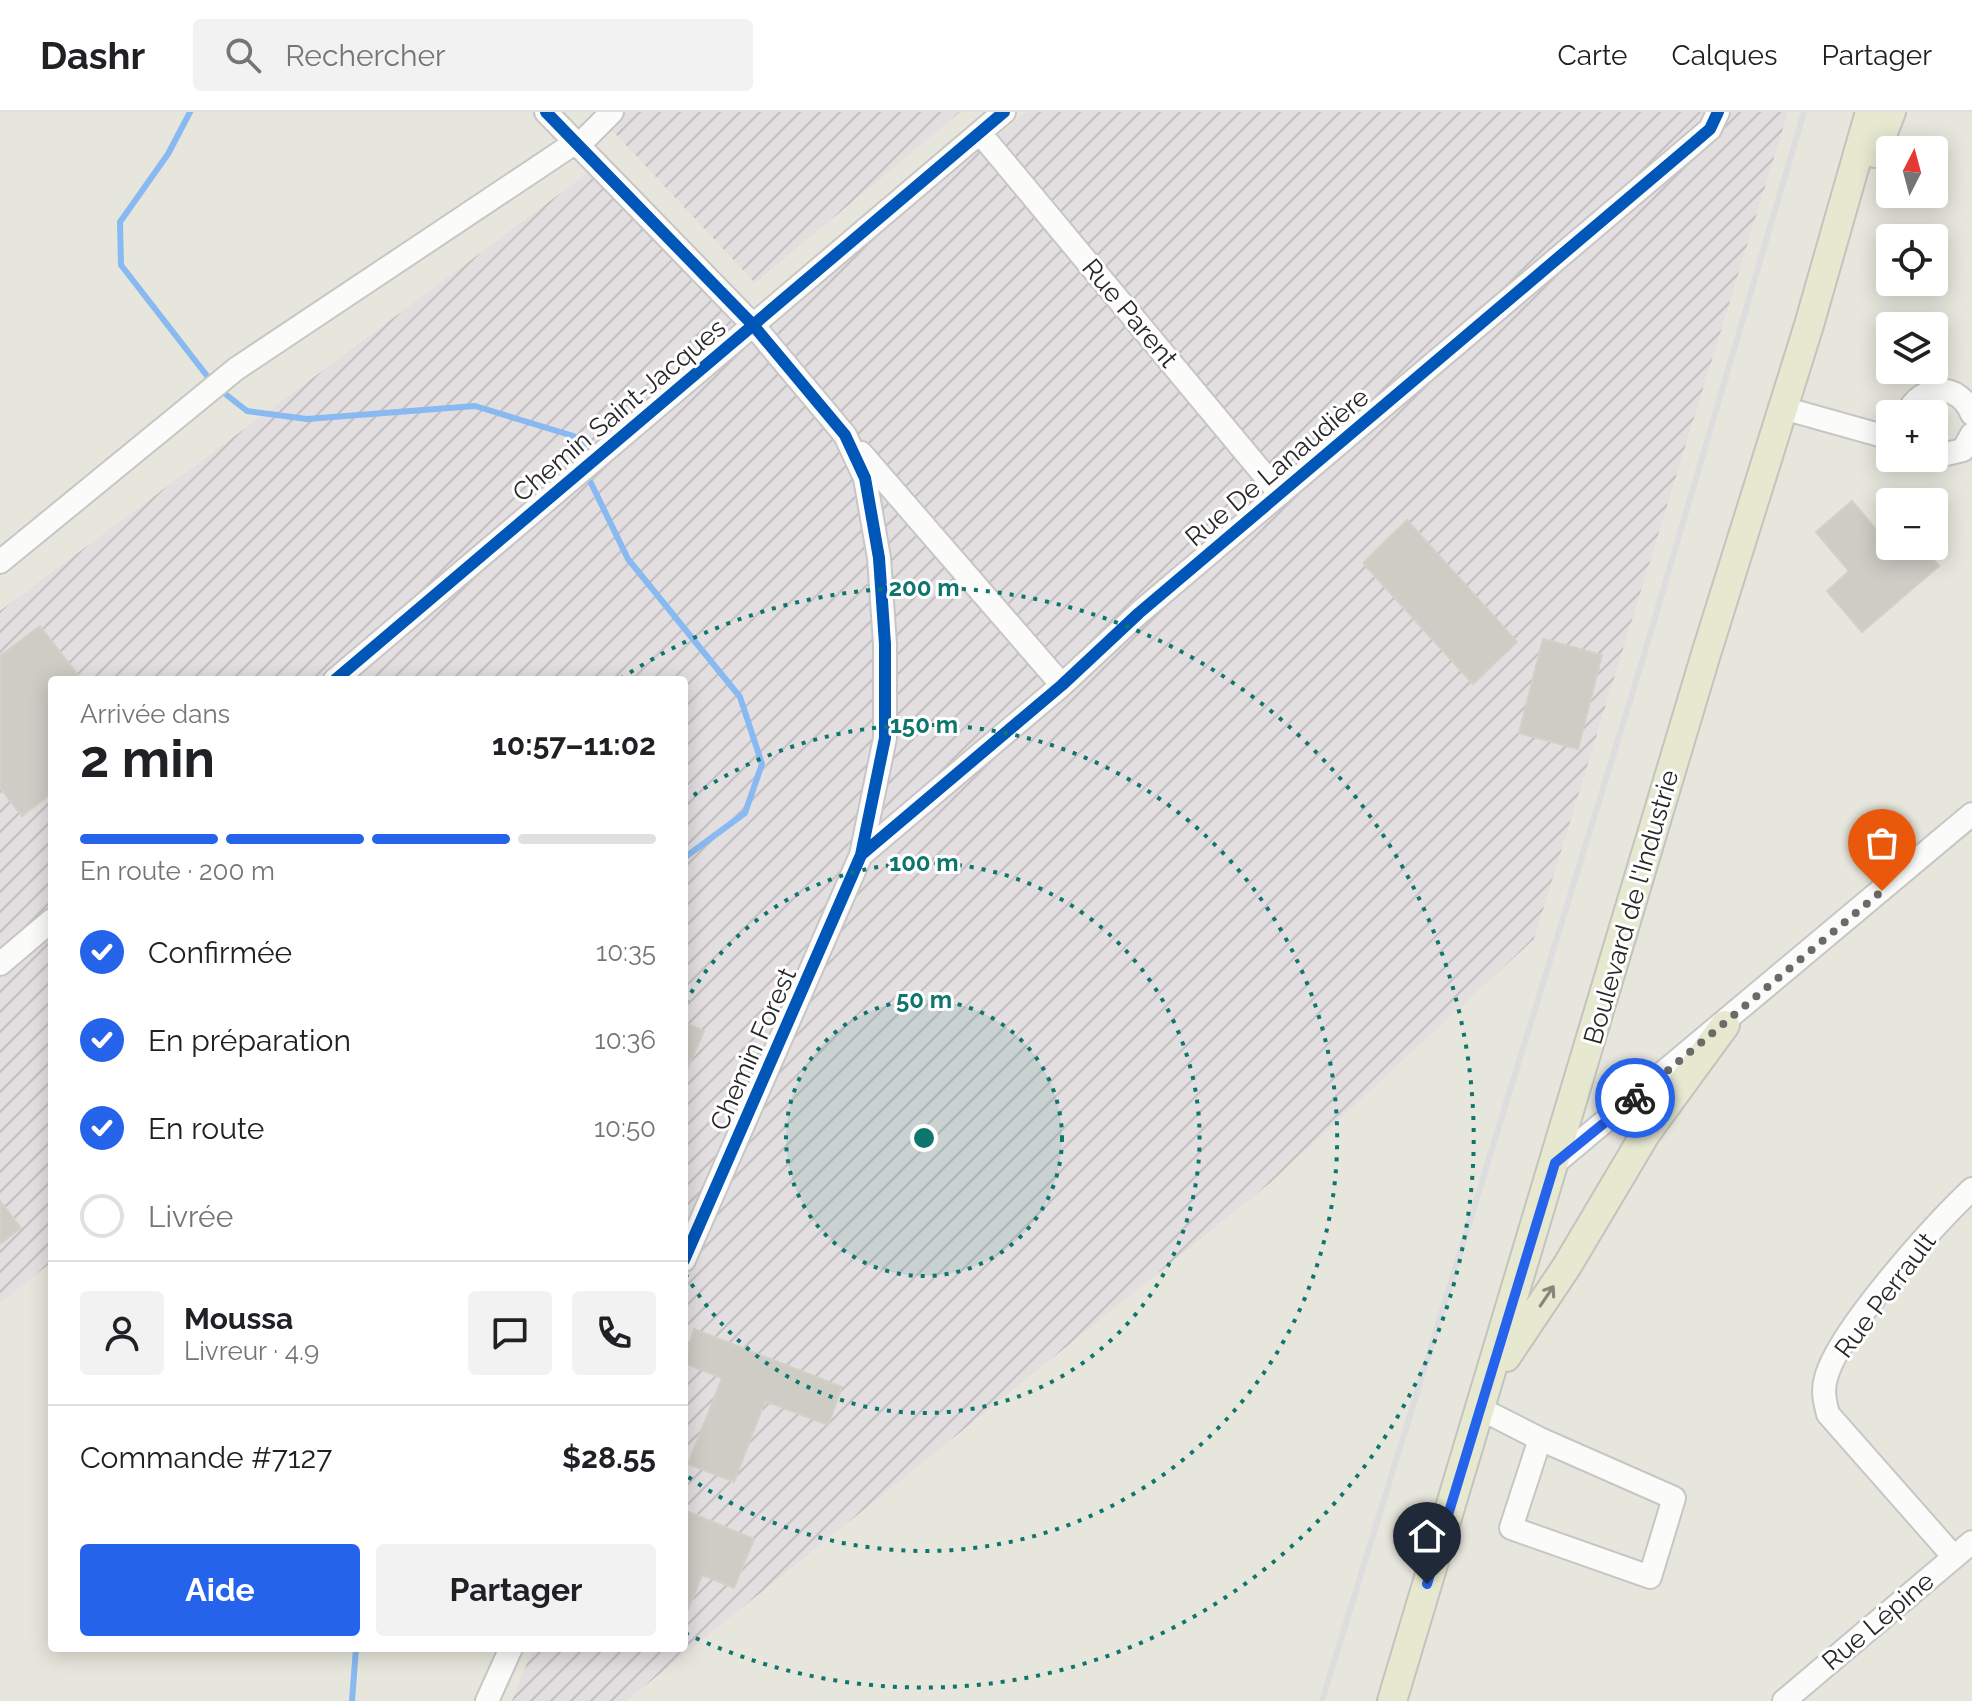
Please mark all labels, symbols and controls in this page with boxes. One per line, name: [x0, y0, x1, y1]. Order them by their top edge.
search box: [193, 19, 753, 91]
text: Dashr: [40, 33, 145, 78]
icon: search: [221, 33, 265, 77]
text: Rechercher: [285, 38, 446, 73]
text: Carte: [1558, 39, 1627, 72]
text: Calques: [1671, 39, 1777, 72]
text: Partager: [1821, 39, 1932, 72]
north arrow: [1876, 136, 1948, 208]
map controls: [1876, 136, 1948, 560]
button: locate: [1876, 224, 1948, 296]
street label: Rue Parent: [1076, 253, 1184, 373]
street label: Chemin Saint-Jacques: [507, 312, 731, 508]
button: layers: [1876, 312, 1948, 384]
street label: Rue De Lanaudière: [1179, 382, 1375, 552]
button: +: [1876, 400, 1948, 472]
button: −: [1876, 488, 1948, 560]
text: 200 m: [888, 573, 960, 602]
text: Arrivée dans: [80, 699, 230, 729]
text: 150 m: [890, 710, 958, 739]
text: 10:57–11:02: [492, 727, 656, 762]
text: 2 min: [80, 728, 215, 789]
street label: Boulevard de l'Industrie: [1577, 766, 1685, 1048]
pin: [1848, 809, 1916, 891]
icon: bag: [1860, 821, 1904, 865]
text: 100 m: [889, 848, 959, 877]
text: En route · 200 m: [80, 856, 275, 886]
icon: check: [80, 930, 124, 974]
text: Confirmée: [148, 935, 292, 970]
text: 10:35: [596, 937, 656, 967]
street label: Chemin Forest: [704, 963, 802, 1135]
text: 50 m: [896, 985, 952, 1014]
icon: check: [80, 1018, 124, 1062]
text: En préparation: [148, 1023, 351, 1058]
text: 10:36: [595, 1025, 656, 1055]
courier: [1595, 1058, 1675, 1138]
icon: bike: [1613, 1076, 1657, 1120]
icon: check: [80, 1106, 124, 1150]
text: En route: [148, 1111, 264, 1146]
text: 10:50: [594, 1113, 656, 1143]
centre of rings: [910, 1124, 938, 1152]
text: Livrée: [148, 1199, 233, 1234]
street label: Rue Perrault: [1828, 1226, 1942, 1363]
one-way arrow: [1539, 1286, 1555, 1308]
button: person: [80, 1291, 164, 1375]
button: chat: [468, 1291, 552, 1375]
button: phone: [572, 1291, 656, 1375]
text: Moussa: [184, 1301, 293, 1336]
text: Livreur · 4.9: [184, 1336, 319, 1366]
text: Commande #7127: [80, 1440, 332, 1475]
text: $28.55: [562, 1440, 656, 1475]
pin: [1393, 1502, 1461, 1584]
icon: home: [1405, 1514, 1449, 1558]
button: Aide: [80, 1544, 360, 1636]
button: Partager: [376, 1544, 656, 1636]
street label: Rue Lépine: [1816, 1566, 1940, 1676]

